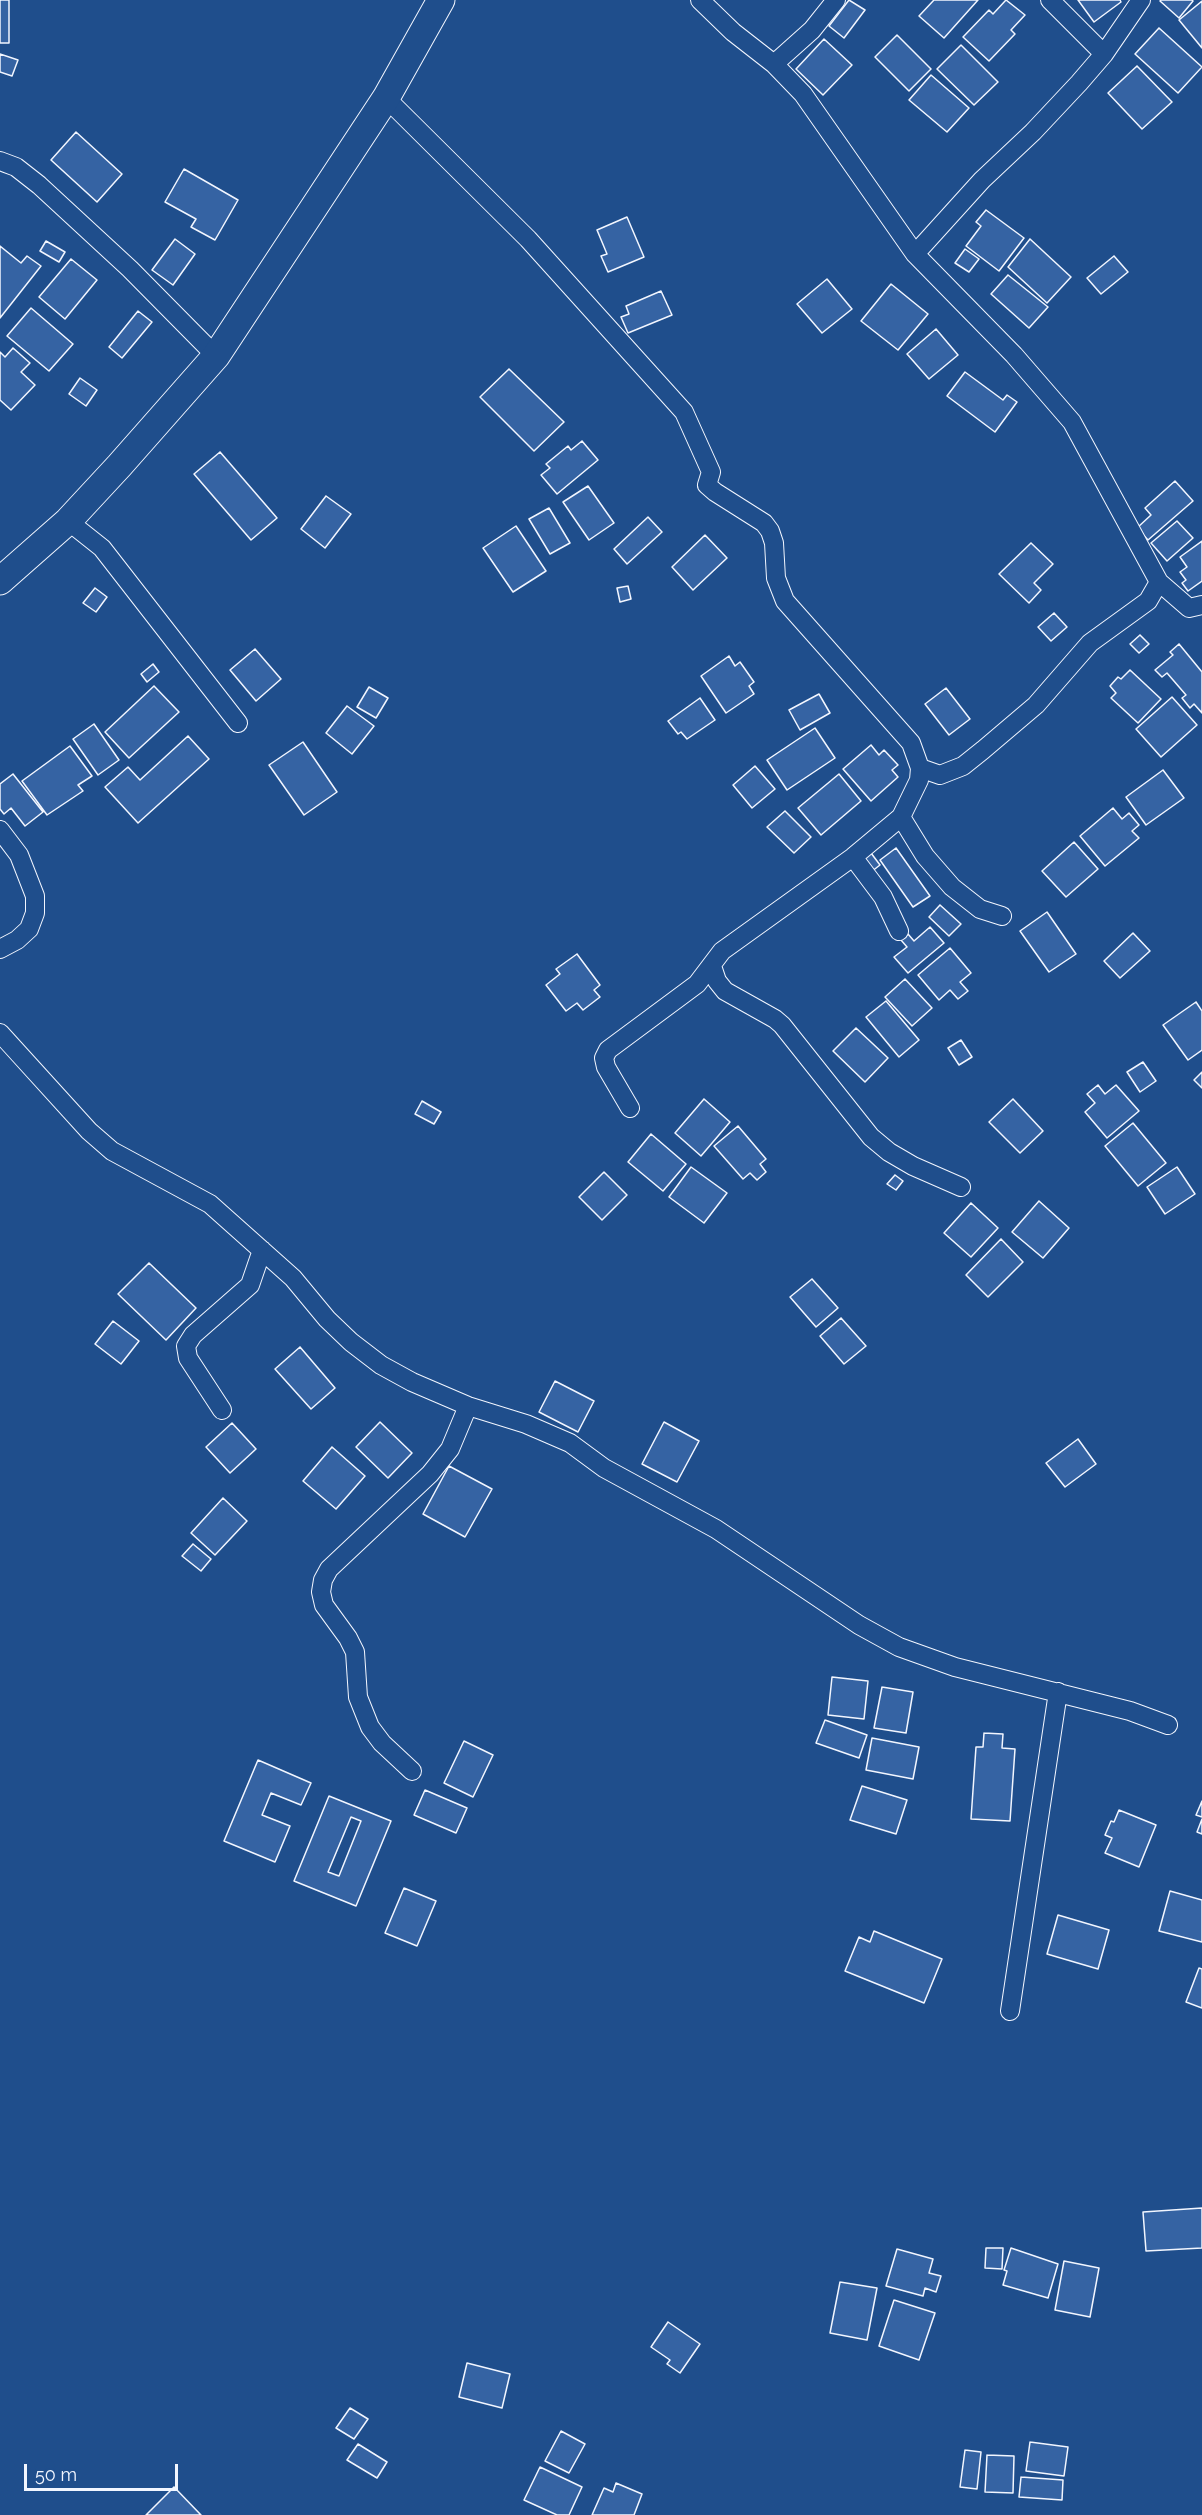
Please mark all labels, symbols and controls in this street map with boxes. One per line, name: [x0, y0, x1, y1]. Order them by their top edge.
scale bar: [27, 2452, 182, 2490]
text: 50 m: [35, 2464, 77, 2485]

